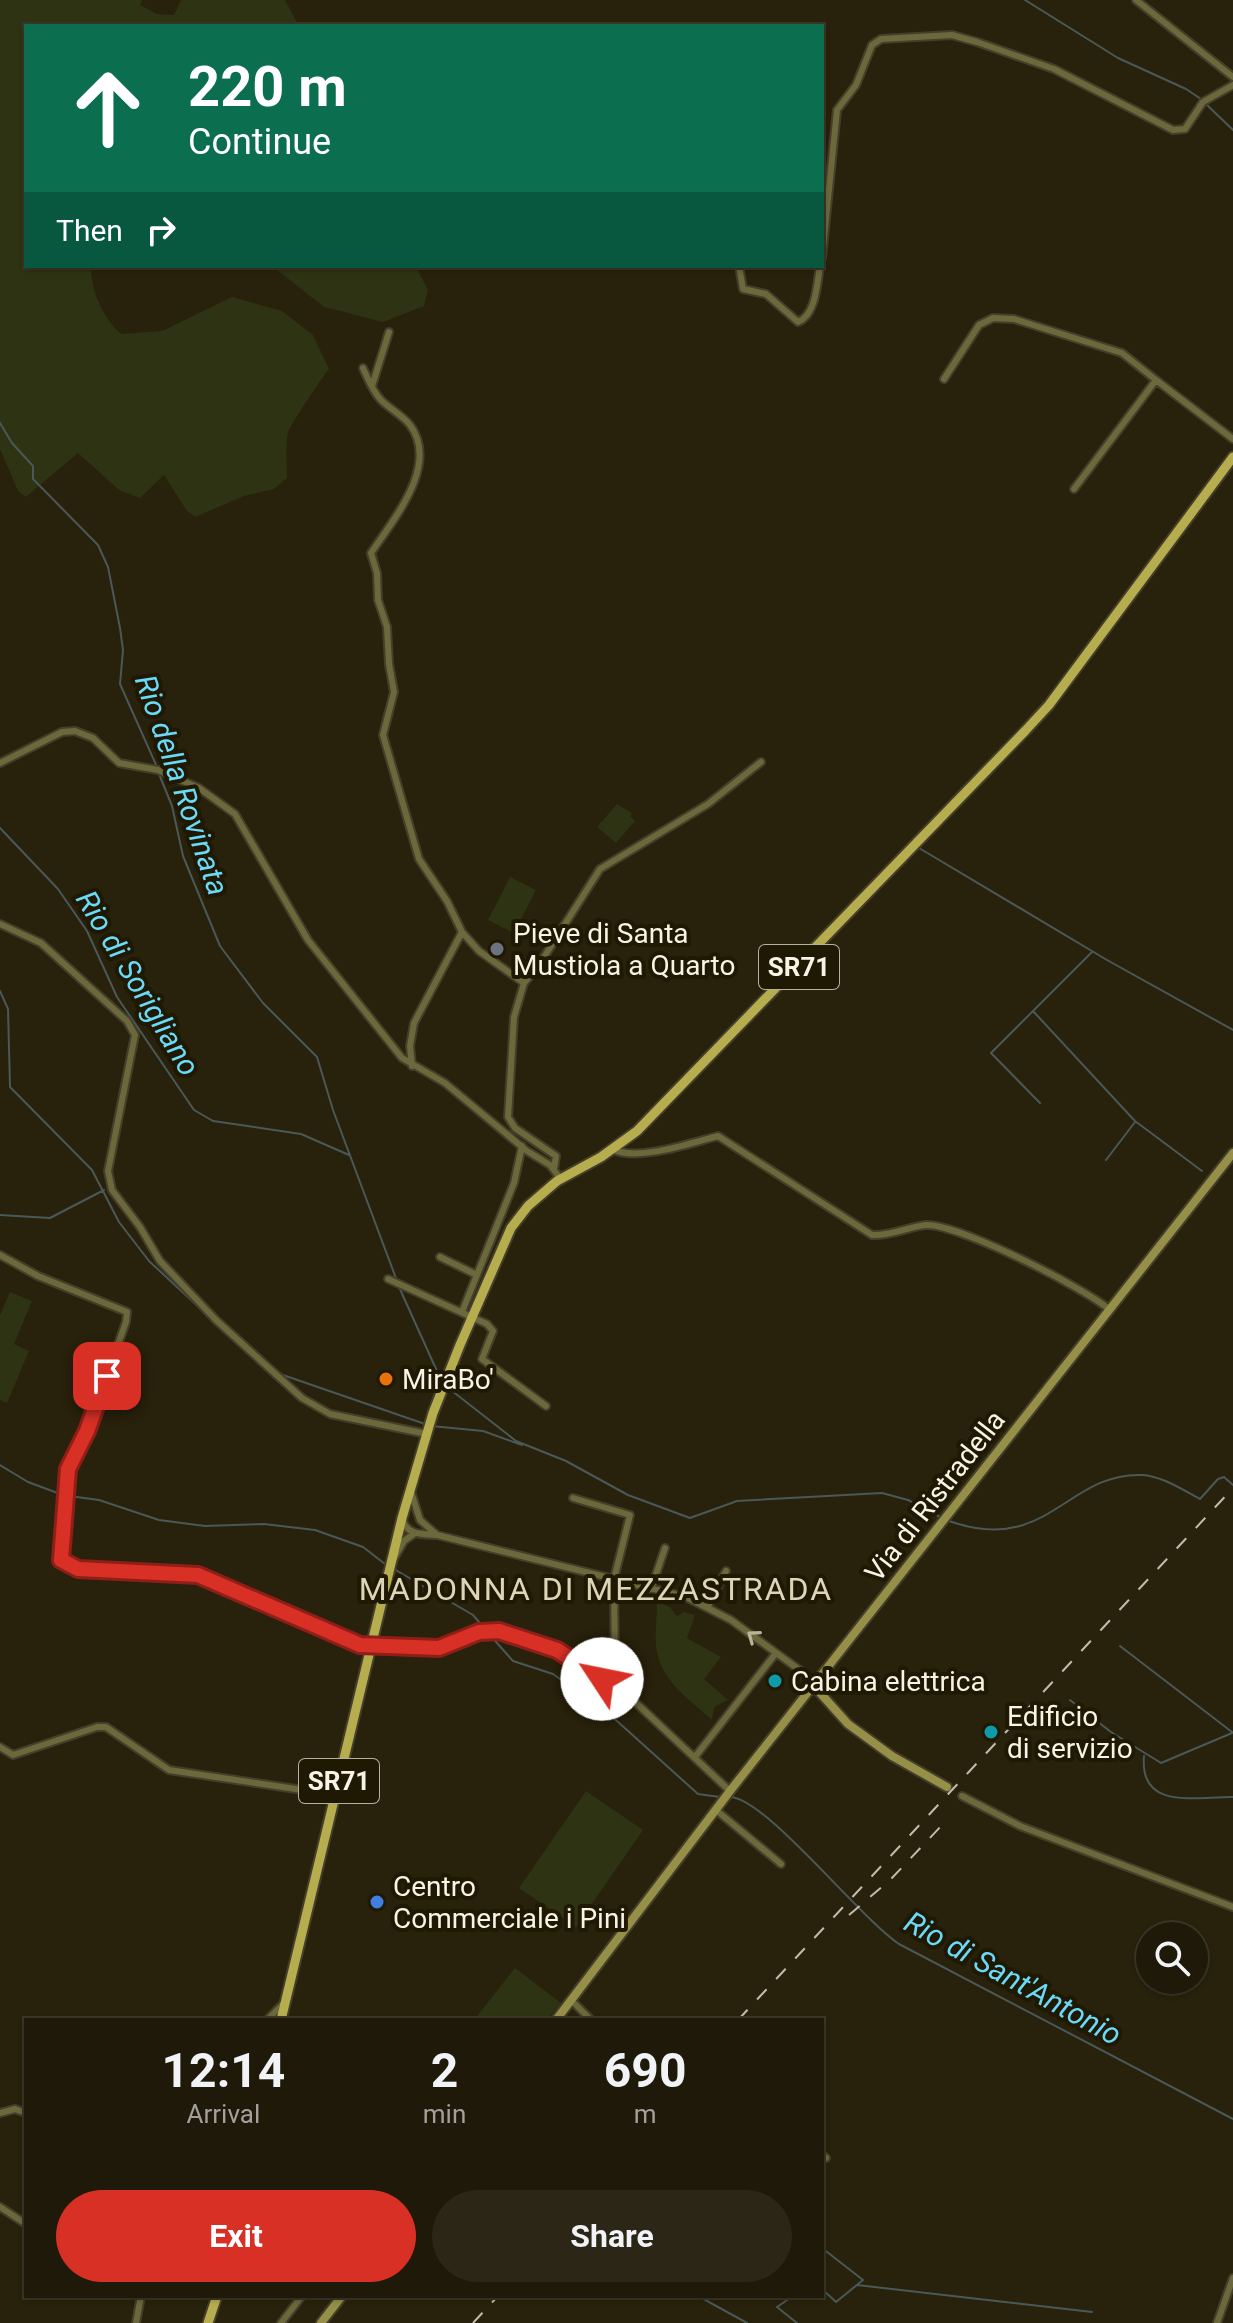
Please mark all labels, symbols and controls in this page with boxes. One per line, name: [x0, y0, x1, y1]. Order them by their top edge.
text: 220 m: [188, 54, 347, 120]
icon: ahead: [56, 56, 160, 160]
text: Continue: [188, 121, 331, 163]
icon: right: [139, 208, 183, 252]
text: Then: [56, 213, 123, 248]
water label: Rio della Rovinata: [128, 670, 236, 900]
water label: Rio di Sorigliano: [69, 884, 207, 1082]
place label: Pieve di Santa Mustiola a Quarto: [513, 917, 735, 982]
marker: Pieve di Santa Mustiola a Quarto: [488, 940, 506, 958]
road number: SR71: [759, 945, 839, 989]
pin: [73, 1342, 141, 1410]
icon: arrive: [85, 1354, 129, 1398]
place label: MiraBo': [402, 1363, 494, 1396]
marker: MiraBo': [377, 1370, 395, 1388]
street label: Via di Ristradella: [858, 1404, 1012, 1588]
district label: MADONNA DI MEZZASTRADA: [359, 1570, 833, 1608]
one-way arrow: [748, 1631, 762, 1646]
position arrow: [560, 1637, 644, 1721]
place label: Cabina elettrica: [791, 1665, 986, 1698]
marker: Cabina elettrica: [766, 1672, 784, 1690]
place label: Edificio di servizio: [1007, 1700, 1133, 1765]
marker: Edificio di servizio: [982, 1723, 1000, 1741]
road number: SR71: [299, 1759, 379, 1803]
place label: Centro Commerciale i Pini: [393, 1870, 626, 1935]
marker: Centro Commerciale i Pini: [368, 1893, 386, 1911]
water label: Rio di Sant'Antonio: [898, 1904, 1128, 2052]
map controls: [1136, 1922, 1208, 1994]
button: search: [1136, 1922, 1208, 1994]
text: 12:14: [162, 2042, 285, 2099]
text: 2: [431, 2042, 458, 2099]
text: 690: [604, 2042, 686, 2099]
text: Arrival: [187, 2099, 260, 2129]
text: min: [423, 2099, 466, 2129]
text: m: [634, 2099, 657, 2129]
button: Exit: [56, 2190, 416, 2282]
button: Share: [432, 2190, 792, 2282]

